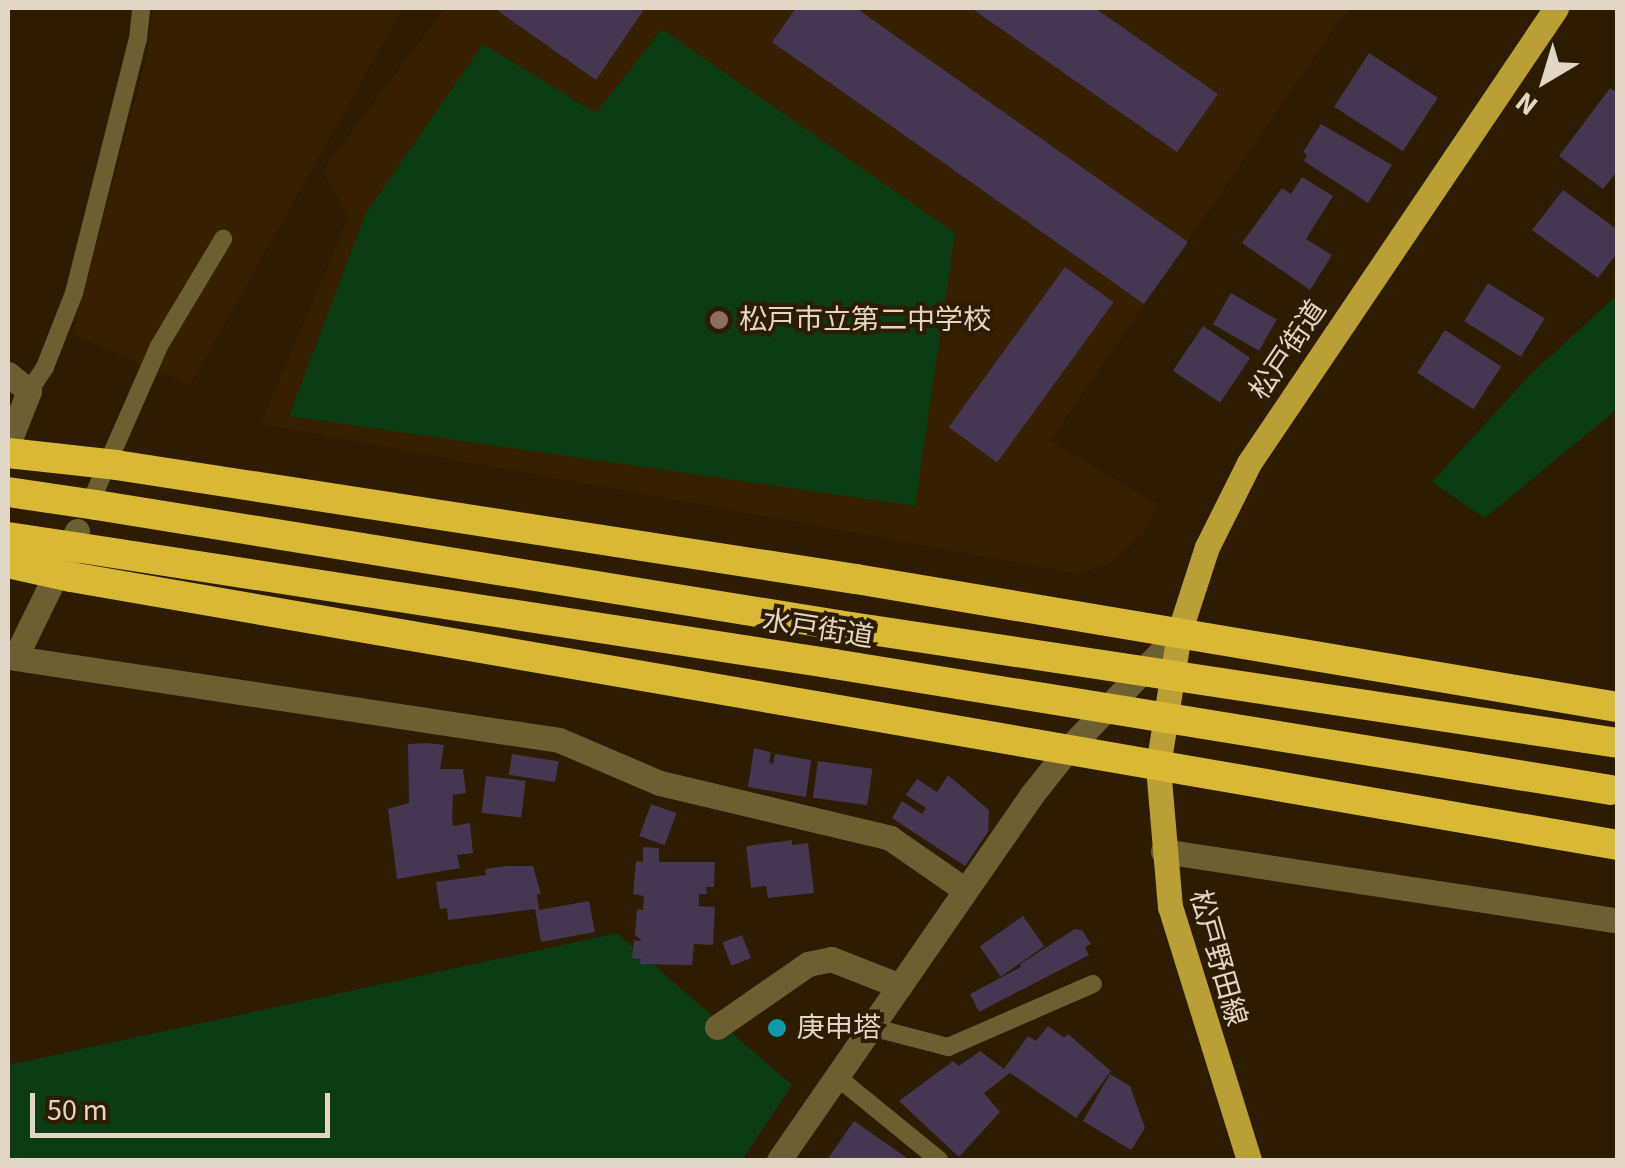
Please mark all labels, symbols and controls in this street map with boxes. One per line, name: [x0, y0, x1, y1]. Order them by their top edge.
north arrow: [1495, 30, 1595, 130]
text: N: [1507, 82, 1546, 125]
street label: 松戸街道: [1243, 294, 1333, 406]
place label: 松戸市立第二中学校: [739, 303, 991, 337]
marker: 松戸市立第二中学校: [708, 309, 730, 331]
street label: 水戸街道: [760, 604, 876, 654]
street label: 松戸野田線: [1183, 886, 1253, 1030]
place label: 庚申塔: [797, 1011, 881, 1045]
marker: 庚申塔: [766, 1017, 788, 1039]
scale bar: [35, 1073, 335, 1135]
text: 50 m: [47, 1089, 108, 1132]

